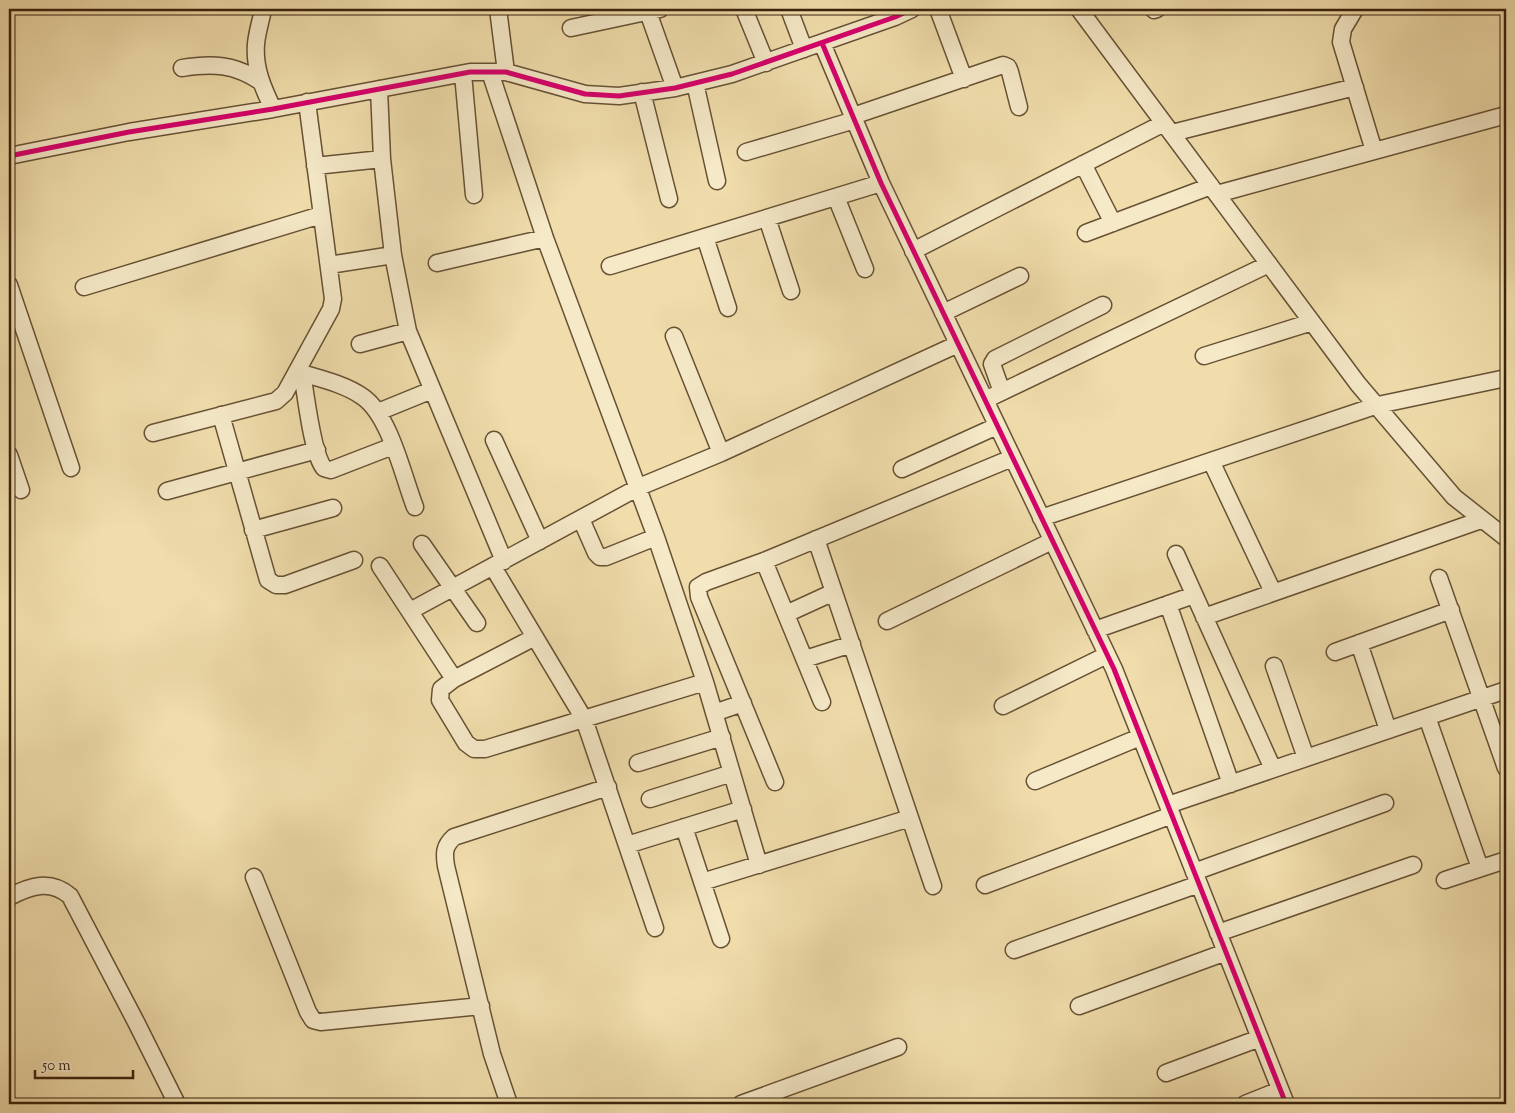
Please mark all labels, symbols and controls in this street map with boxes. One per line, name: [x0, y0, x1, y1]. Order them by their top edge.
scale bar: [35, 1048, 132, 1080]
text: 50 m: [41, 1056, 71, 1077]

